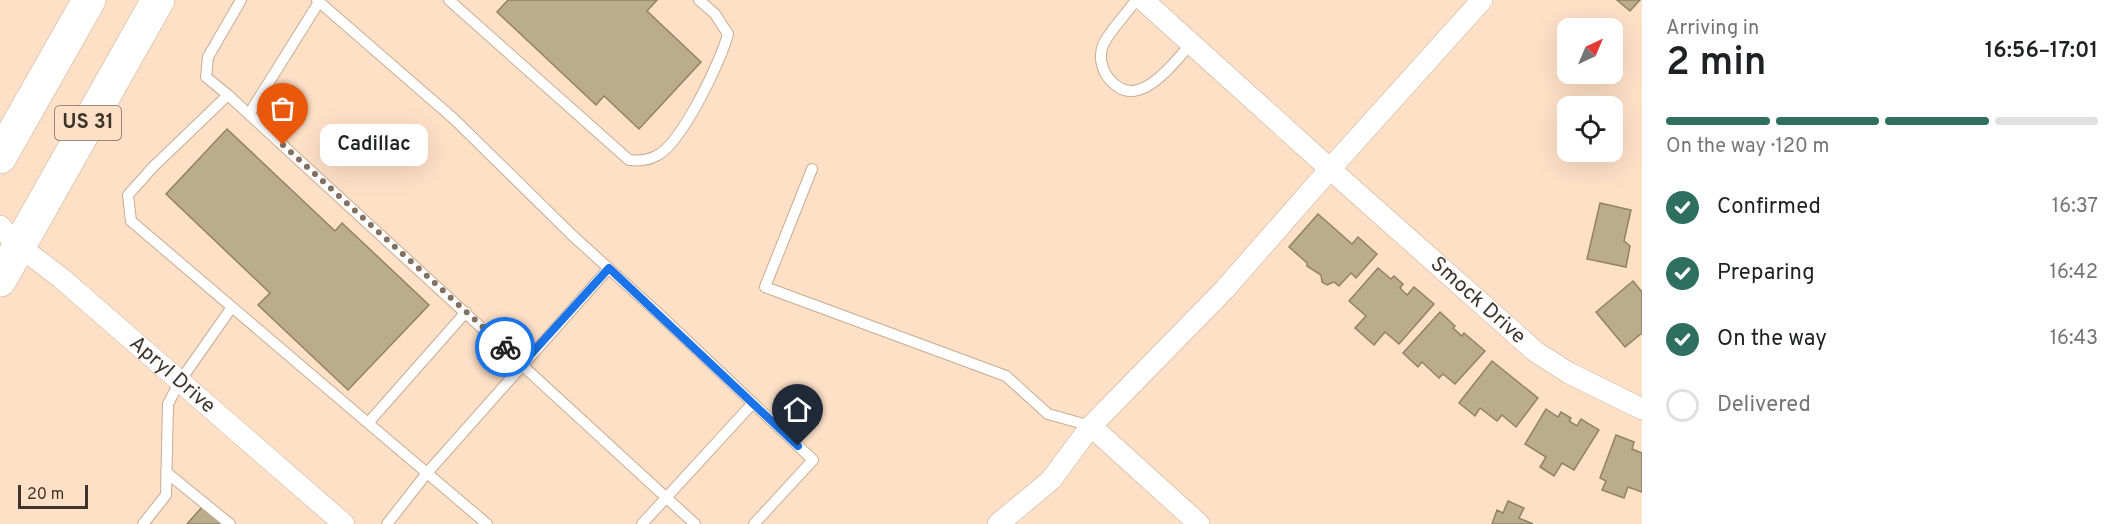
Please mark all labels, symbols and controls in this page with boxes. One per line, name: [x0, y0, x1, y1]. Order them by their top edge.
text: Arriving in: [1666, 16, 1759, 42]
north arrow: [1557, 18, 1623, 84]
map controls: [1557, 18, 1623, 162]
text: 16:56–17:01: [1985, 38, 2098, 65]
text: 2 min: [1666, 40, 1767, 89]
pin: [257, 83, 308, 145]
icon: bag: [266, 92, 299, 125]
button: locate: [1557, 96, 1623, 162]
road number: US 31: [55, 106, 121, 140]
callout: Cadillac: [319, 124, 427, 166]
text: Cadillac: [337, 132, 411, 158]
text: On the way · 120 m: [1666, 134, 1830, 160]
icon: check: [1666, 191, 1699, 224]
text: Confirmed: [1717, 194, 1821, 221]
text: 16:37: [2052, 194, 2098, 220]
street label: Smock Drive: [1424, 251, 1531, 350]
icon: check: [1666, 257, 1699, 290]
text: Preparing: [1717, 260, 1815, 287]
text: 16:42: [2049, 260, 2098, 286]
courier: [475, 317, 535, 377]
icon: check: [1666, 323, 1699, 356]
text: On the way: [1717, 326, 1827, 353]
text: 16:43: [2050, 326, 2098, 352]
street label: Apryl Drive: [124, 330, 221, 420]
icon: bike: [489, 331, 522, 364]
pin: [772, 384, 823, 446]
text: Delivered: [1717, 392, 1811, 419]
icon: home: [781, 393, 814, 426]
scale bar: [18, 482, 88, 510]
text: 20 m: [27, 485, 64, 505]

